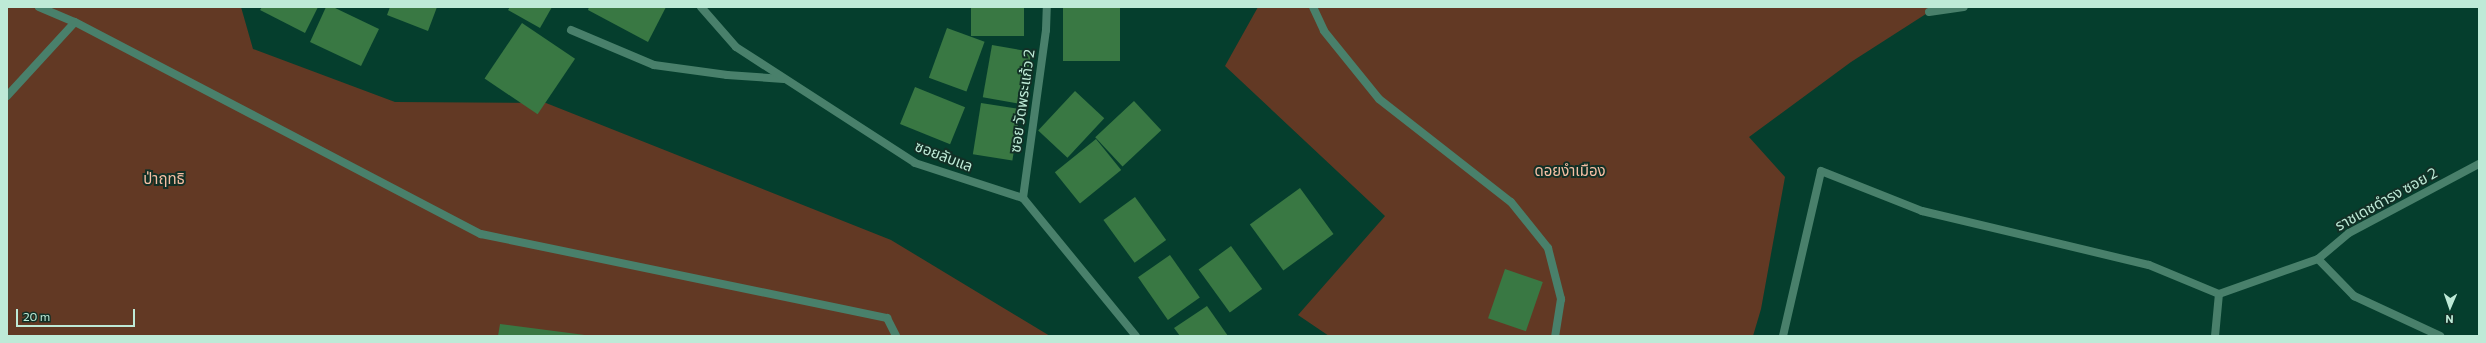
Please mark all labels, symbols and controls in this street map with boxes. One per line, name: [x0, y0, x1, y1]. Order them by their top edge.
street label: ซอย วัดพระแก้ว 2: [1006, 48, 1038, 154]
street label: ซอยลับแล: [913, 137, 975, 175]
park label: ดอยงำเมือง: [1534, 162, 1606, 180]
street label: ราชเดชดำรง ซอย 2: [2332, 163, 2440, 235]
park label: ป่าฤทธิ: [143, 170, 185, 188]
north arrow: [2430, 287, 2470, 327]
scale bar: [18, 301, 137, 327]
text: 20 m: [23, 309, 50, 323]
text: N: [2445, 313, 2454, 326]

